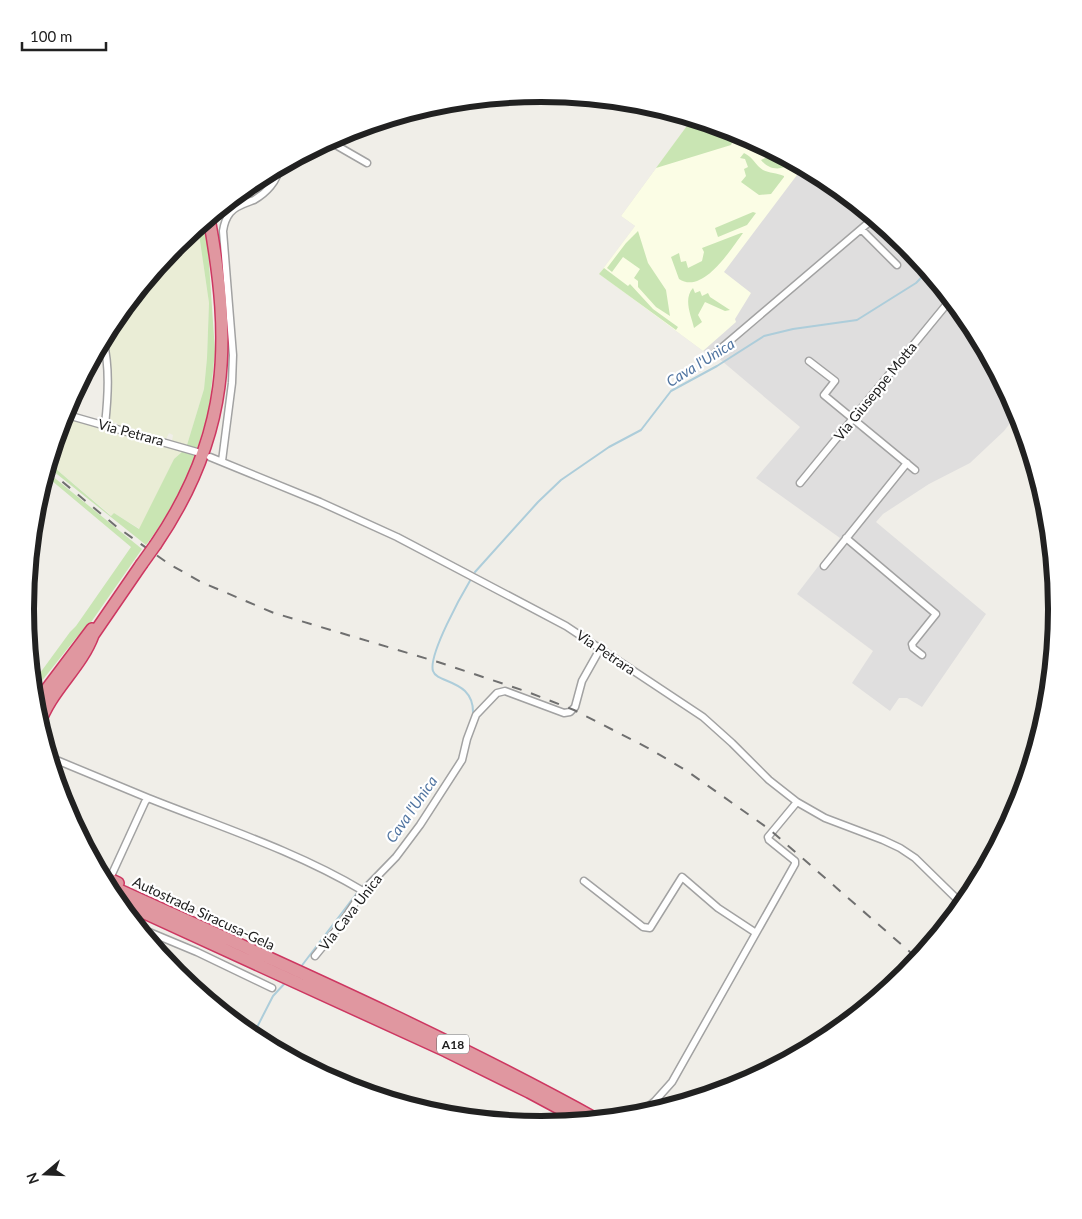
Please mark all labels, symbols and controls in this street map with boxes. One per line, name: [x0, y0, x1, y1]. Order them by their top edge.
scale bar: [22, 20, 106, 52]
text: 100 m: [30, 27, 72, 45]
water label: Cava l'Unica: [663, 334, 738, 390]
street label: Via Giuseppe Motta: [830, 338, 920, 444]
street label: Via Petrara: [96, 415, 166, 449]
street label: Via Petrara: [573, 626, 639, 678]
water label: Cava l'Unica: [381, 772, 441, 846]
street label: Via Cava Unica: [315, 870, 385, 954]
street label: Autostrada Siracusa-Gela: [130, 873, 278, 953]
road number: A18: [437, 1034, 469, 1054]
north arrow: [20, 1149, 70, 1199]
text: N: [22, 1171, 42, 1186]

